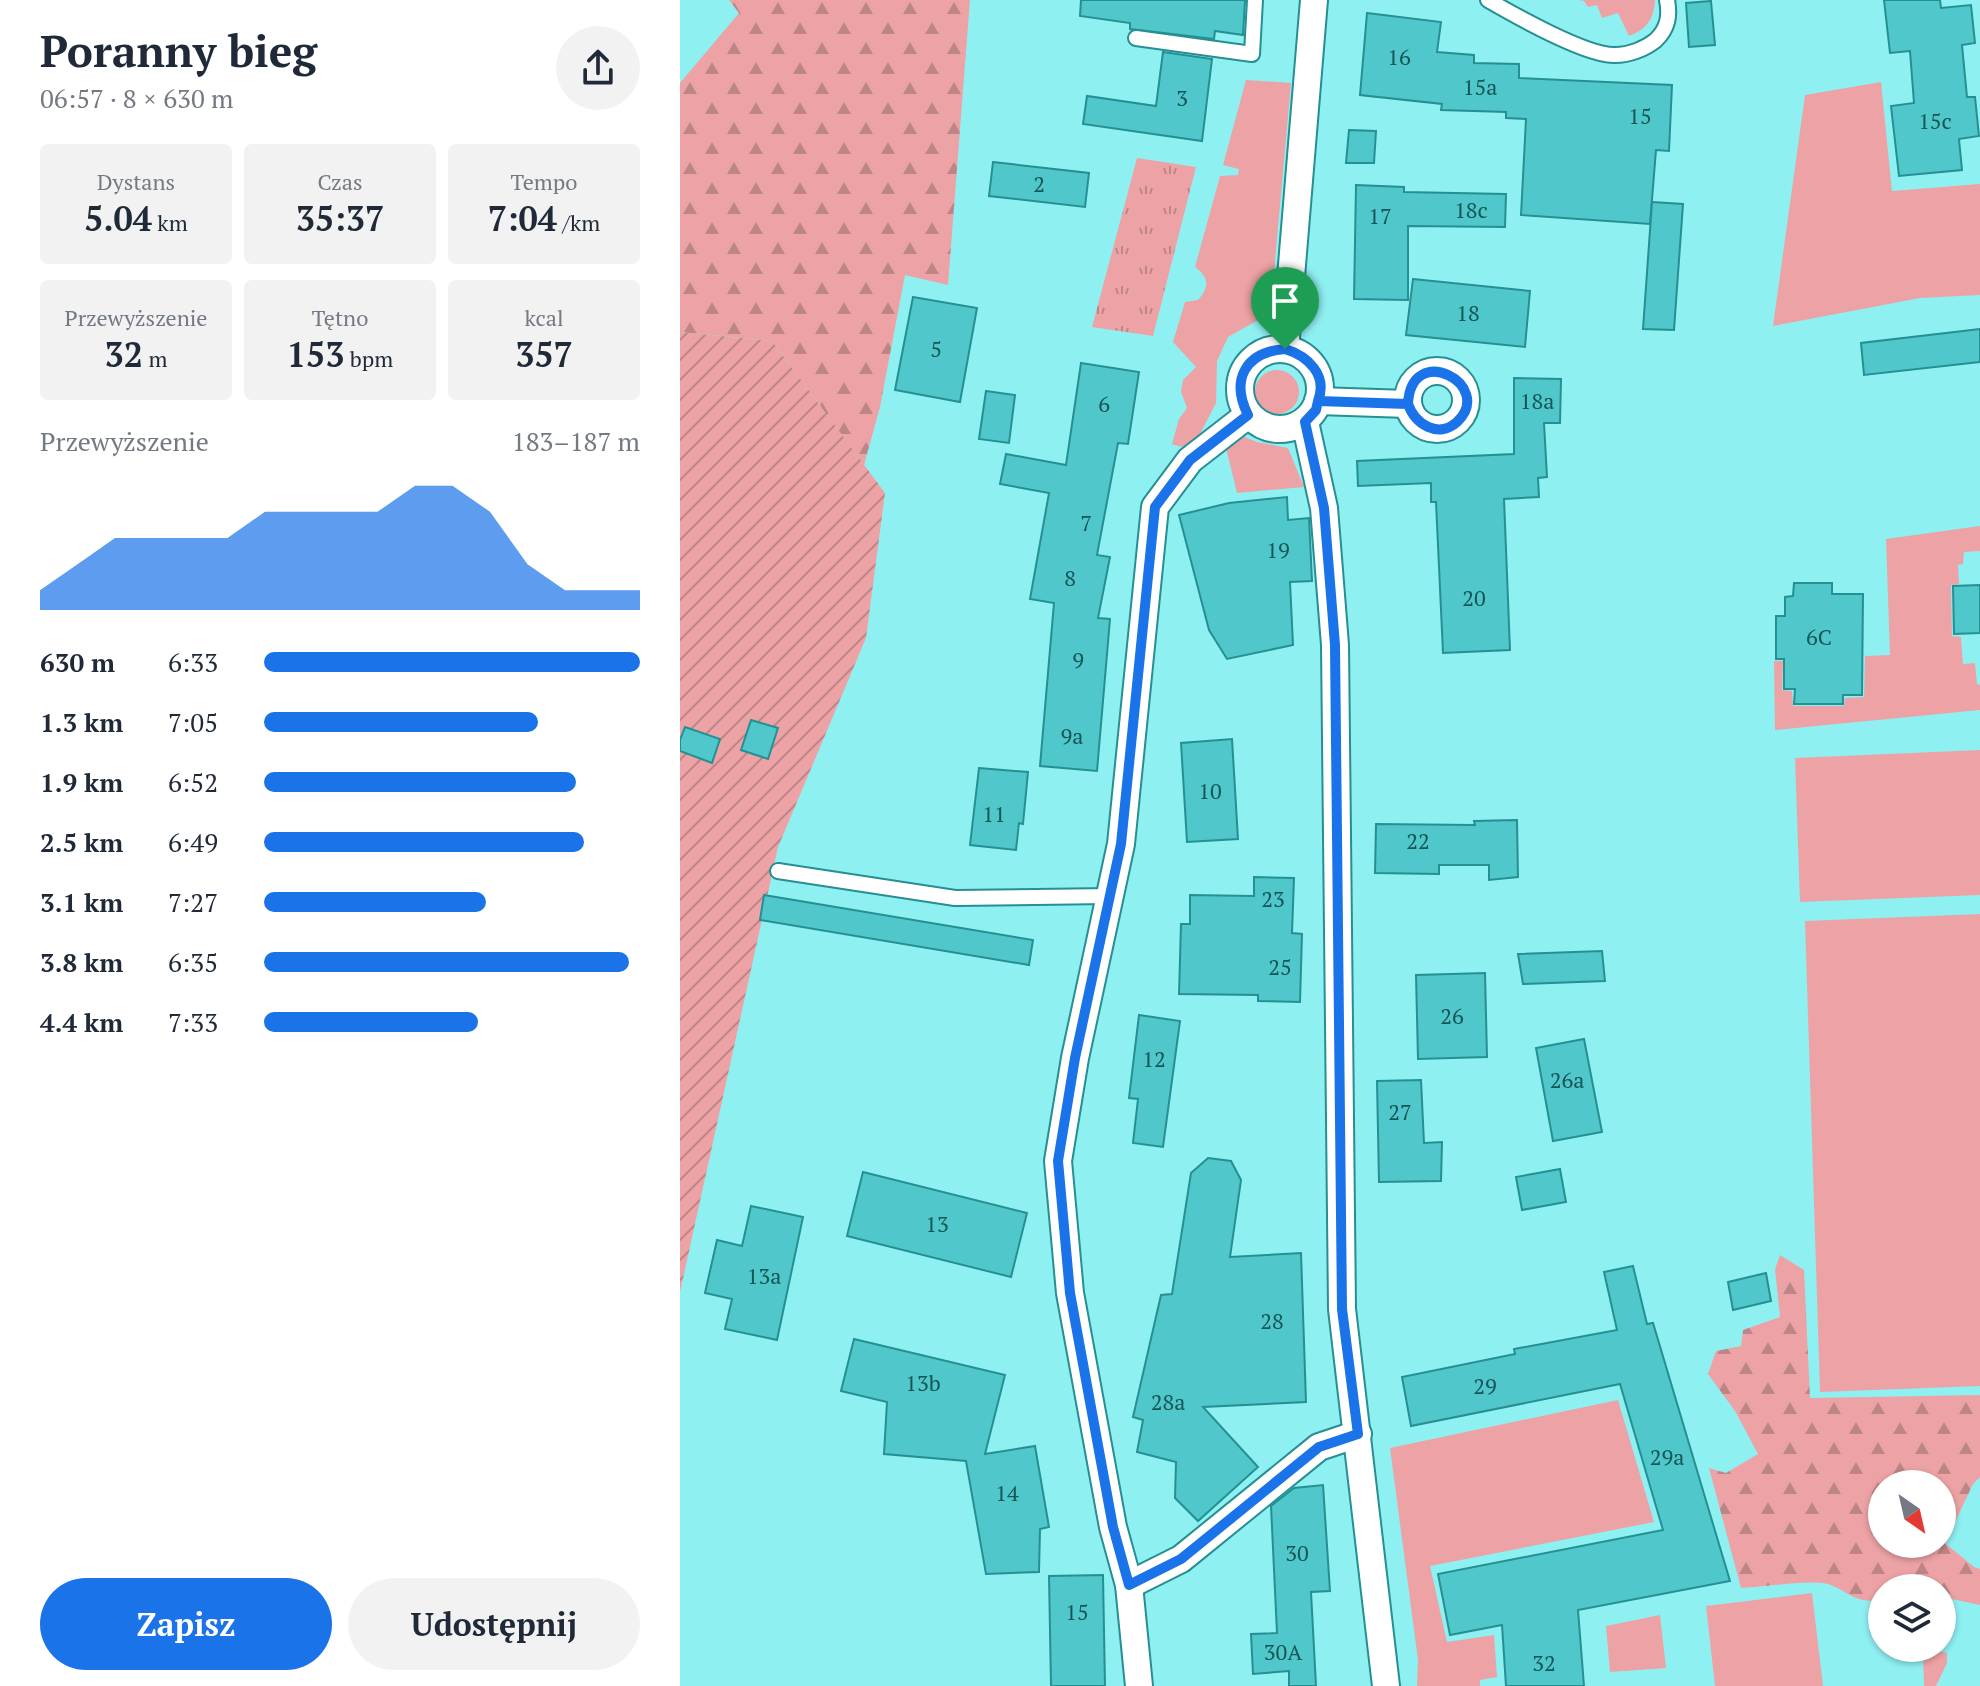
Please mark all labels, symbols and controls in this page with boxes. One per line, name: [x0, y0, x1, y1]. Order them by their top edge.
text: Poranny bieg: [40, 21, 317, 80]
button: share: [556, 26, 640, 110]
house number: 16: [1387, 42, 1411, 71]
house number: 15a: [1463, 72, 1497, 101]
text: 06:57 · 8 × 630 m: [40, 81, 234, 115]
house number: 3: [1176, 83, 1188, 112]
house number: 15: [1628, 101, 1652, 130]
house number: 15c: [1918, 106, 1952, 135]
text: Dystans: [97, 167, 175, 196]
text: Czas: [317, 167, 363, 196]
text: Tempo: [511, 167, 577, 196]
house number: 2: [1033, 169, 1045, 198]
house number: 18c: [1454, 195, 1488, 224]
text: 5.04: [84, 196, 152, 241]
text: 35:37: [296, 196, 384, 241]
text: 7:04: [488, 196, 557, 241]
house number: 17: [1368, 201, 1392, 230]
text: km: [152, 208, 188, 237]
text: /km: [557, 208, 600, 237]
pin: [1251, 267, 1319, 349]
icon: arrive: [1263, 279, 1307, 323]
house number: 18: [1456, 298, 1480, 327]
text: Przewyższenie: [65, 303, 207, 332]
text: Tętno: [312, 303, 368, 332]
text: kcal: [524, 303, 564, 332]
text: 32: [105, 332, 143, 377]
text: 153: [287, 332, 344, 377]
text: 357: [515, 332, 573, 377]
house number: 5: [930, 334, 942, 363]
text: m: [143, 344, 167, 373]
text: bpm: [344, 344, 393, 373]
house number: 18a: [1520, 386, 1554, 415]
house number: 6: [1098, 389, 1110, 418]
text: Przewyższenie: [40, 424, 209, 458]
text: 183–187 m: [512, 424, 640, 458]
house number: 7: [1080, 508, 1092, 537]
house number: 19: [1266, 535, 1290, 564]
house number: 8: [1064, 563, 1076, 592]
house number: 20: [1462, 583, 1486, 612]
house number: 6C: [1806, 622, 1832, 651]
text: 630 m: [40, 645, 115, 679]
text: 6:33: [168, 645, 218, 679]
house number: 9: [1072, 645, 1084, 674]
text: 1.3 km: [40, 705, 123, 739]
text: 7:05: [168, 705, 218, 739]
house number: 9a: [1061, 721, 1083, 750]
text: 1.9 km: [40, 765, 123, 799]
text: 6:52: [168, 765, 218, 799]
house number: 10: [1198, 776, 1222, 805]
house number: 11: [982, 799, 1006, 828]
text: 2.5 km: [40, 825, 123, 859]
text: 6:49: [168, 825, 218, 859]
house number: 22: [1406, 826, 1430, 855]
house number: 23: [1261, 884, 1285, 913]
text: 3.1 km: [40, 885, 123, 919]
text: 7:27: [168, 885, 218, 919]
text: 3.8 km: [40, 945, 123, 979]
text: 6:35: [168, 945, 218, 979]
house number: 25: [1268, 952, 1292, 981]
house number: 26: [1440, 1001, 1464, 1030]
text: 4.4 km: [40, 1005, 123, 1039]
text: 7:33: [168, 1005, 218, 1039]
house number: 12: [1142, 1044, 1166, 1073]
house number: 26a: [1550, 1065, 1584, 1094]
house number: 27: [1388, 1097, 1412, 1126]
house number: 13: [925, 1209, 949, 1238]
house number: 13a: [747, 1261, 781, 1290]
house number: 28: [1260, 1306, 1284, 1335]
house number: 13b: [905, 1368, 941, 1397]
house number: 29: [1473, 1371, 1497, 1400]
house number: 28a: [1151, 1387, 1185, 1416]
house number: 29a: [1650, 1442, 1684, 1471]
north arrow: [1868, 1470, 1956, 1558]
map controls: [1868, 1470, 1956, 1662]
house number: 14: [995, 1478, 1019, 1507]
house number: 30: [1285, 1538, 1309, 1567]
button: layers: [1868, 1574, 1956, 1662]
button: Zapisz: [40, 1578, 332, 1670]
button: Udostępnij: [348, 1578, 640, 1670]
house number: 15: [1065, 1597, 1089, 1626]
house number: 30A: [1264, 1637, 1303, 1666]
house number: 32: [1532, 1648, 1556, 1677]

